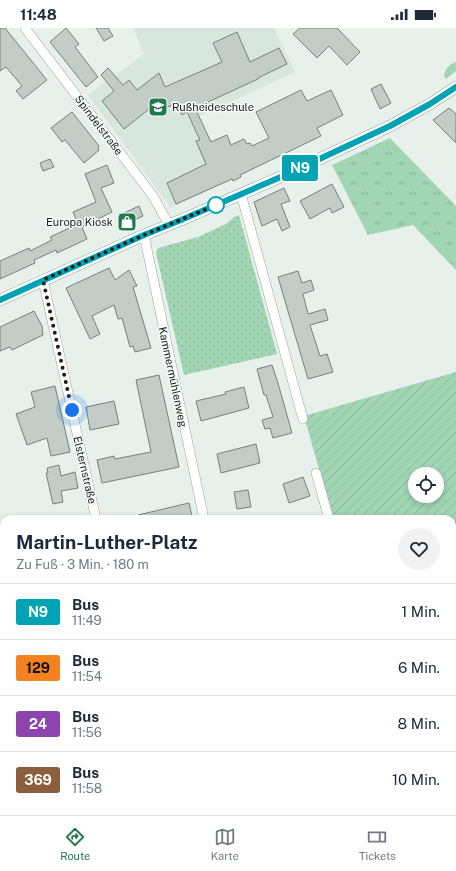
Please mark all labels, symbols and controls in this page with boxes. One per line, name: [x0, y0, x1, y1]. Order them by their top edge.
text: 11:48: [20, 6, 57, 23]
street label: Spindelstraße: [73, 93, 125, 157]
school or university icon: Rußheideschule: [147, 96, 169, 118]
place label: Rußheideschule: [172, 101, 254, 113]
line badge: N9: [282, 155, 318, 181]
text: N9: [290, 160, 310, 176]
unlabelled marker: [207, 196, 225, 214]
shop icon: Europa Kiosk: [116, 211, 138, 233]
place label: Europa Kiosk: [46, 216, 113, 228]
street label: Kammermühlenweg: [156, 326, 190, 428]
your location: [62, 400, 82, 420]
street label: Elsternstraße: [71, 435, 99, 505]
map controls: [408, 467, 444, 503]
button: locate: [408, 467, 444, 503]
button: heart: [398, 528, 440, 570]
text: Martin-Luther-Platz: [16, 531, 197, 553]
text: Zu Fuß · 3 Min. · 180 m: [16, 557, 149, 572]
text: Bus: [72, 596, 99, 613]
text: 1 Min.: [401, 603, 440, 620]
text: N9: [28, 604, 48, 620]
text: 11:49: [72, 613, 102, 628]
text: Bus: [72, 652, 99, 669]
text: 6 Min.: [398, 659, 440, 676]
text: 129: [26, 660, 50, 676]
text: 11:54: [72, 669, 102, 684]
text: Bus: [72, 708, 99, 725]
text: 8 Min.: [398, 715, 440, 732]
text: 24: [29, 716, 47, 732]
text: 11:56: [72, 725, 102, 740]
text: Bus: [72, 764, 99, 781]
text: 10 Min.: [392, 771, 440, 788]
text: 369: [24, 772, 52, 788]
text: 11:58: [72, 781, 102, 796]
tab: Route: [60, 826, 90, 862]
tab: Karte: [211, 826, 239, 862]
tab: Tickets: [359, 826, 396, 862]

